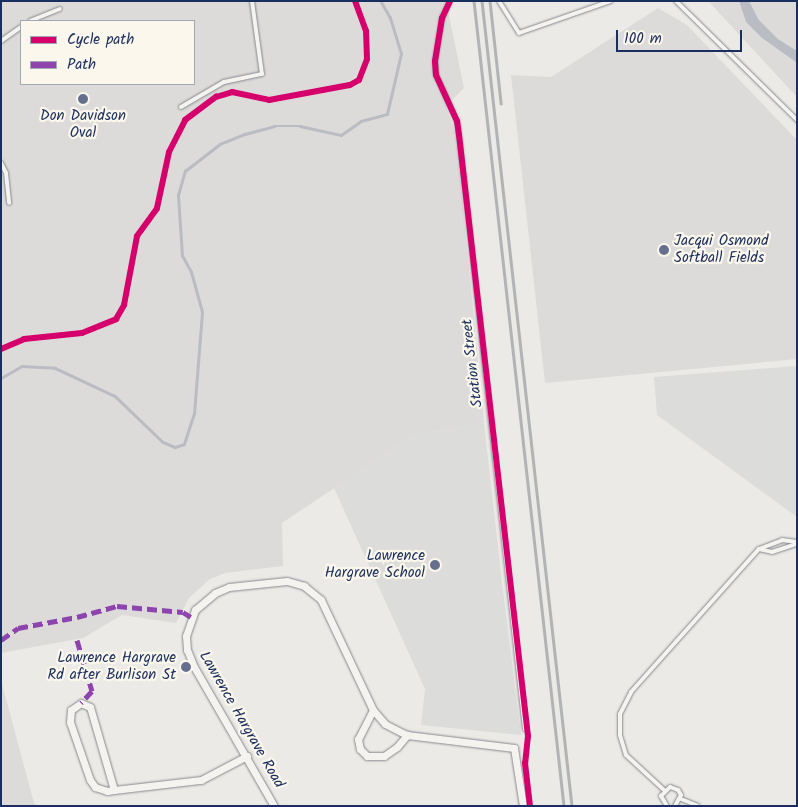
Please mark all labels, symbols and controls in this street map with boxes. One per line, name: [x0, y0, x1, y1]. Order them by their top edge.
legend: [20, 20, 195, 85]
scale bar: [618, 20, 744, 52]
text: 100 m: [624, 27, 662, 51]
text: Cycle path: [67, 28, 134, 52]
text: Path: [67, 53, 96, 77]
marker: Don Davidson Oval: [77, 93, 89, 105]
place label: Don Davidson Oval: [40, 107, 126, 142]
place label: Jacqui Osmond Softball Fields: [674, 232, 768, 267]
marker: Jacqui Osmond Softball Fields: [658, 244, 670, 256]
street label: Station Street: [459, 318, 487, 408]
place label: Lawrence Hargrave School: [325, 547, 425, 582]
marker: Lawrence Hargrave School: [429, 559, 441, 571]
street label: Lawrence Hargrave Road: [195, 648, 287, 792]
place label: Lawrence Hargrave Rd after Burlison St: [48, 649, 176, 684]
marker: Lawrence Hargrave Rd after Burlison St: [180, 661, 192, 673]

